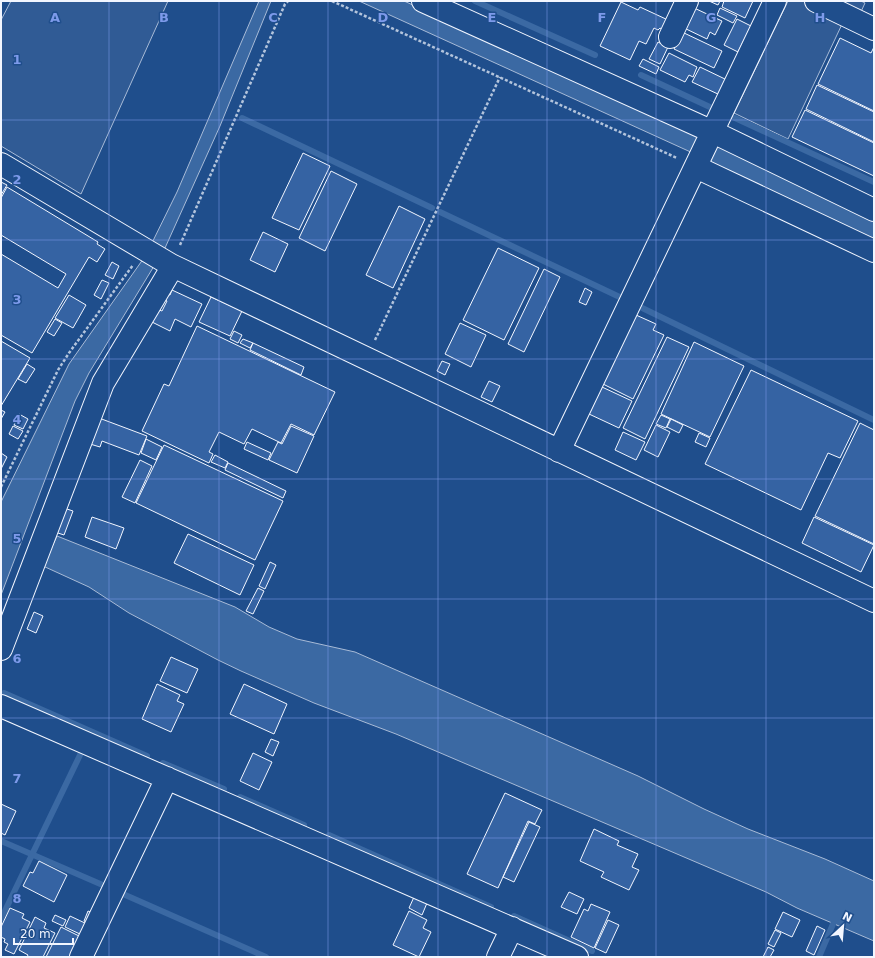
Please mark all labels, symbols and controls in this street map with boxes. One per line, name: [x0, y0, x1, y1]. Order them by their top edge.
text: A: [50, 10, 60, 25]
text: B: [159, 10, 169, 25]
text: C: [268, 10, 278, 25]
text: D: [378, 10, 389, 25]
text: E: [488, 10, 496, 25]
text: F: [598, 10, 606, 25]
text: G: [706, 10, 716, 25]
text: H: [815, 10, 825, 25]
text: 1: [12, 52, 22, 67]
text: 2: [12, 172, 22, 187]
text: 3: [12, 292, 22, 307]
text: 4: [12, 412, 22, 427]
text: 5: [12, 531, 22, 546]
text: 6: [12, 651, 22, 666]
text: 7: [12, 771, 22, 786]
text: 8: [12, 891, 22, 906]
north arrow: [823, 906, 863, 946]
text: N: [840, 910, 854, 925]
scale bar: [14, 920, 73, 946]
text: 20 m: [20, 927, 51, 941]

